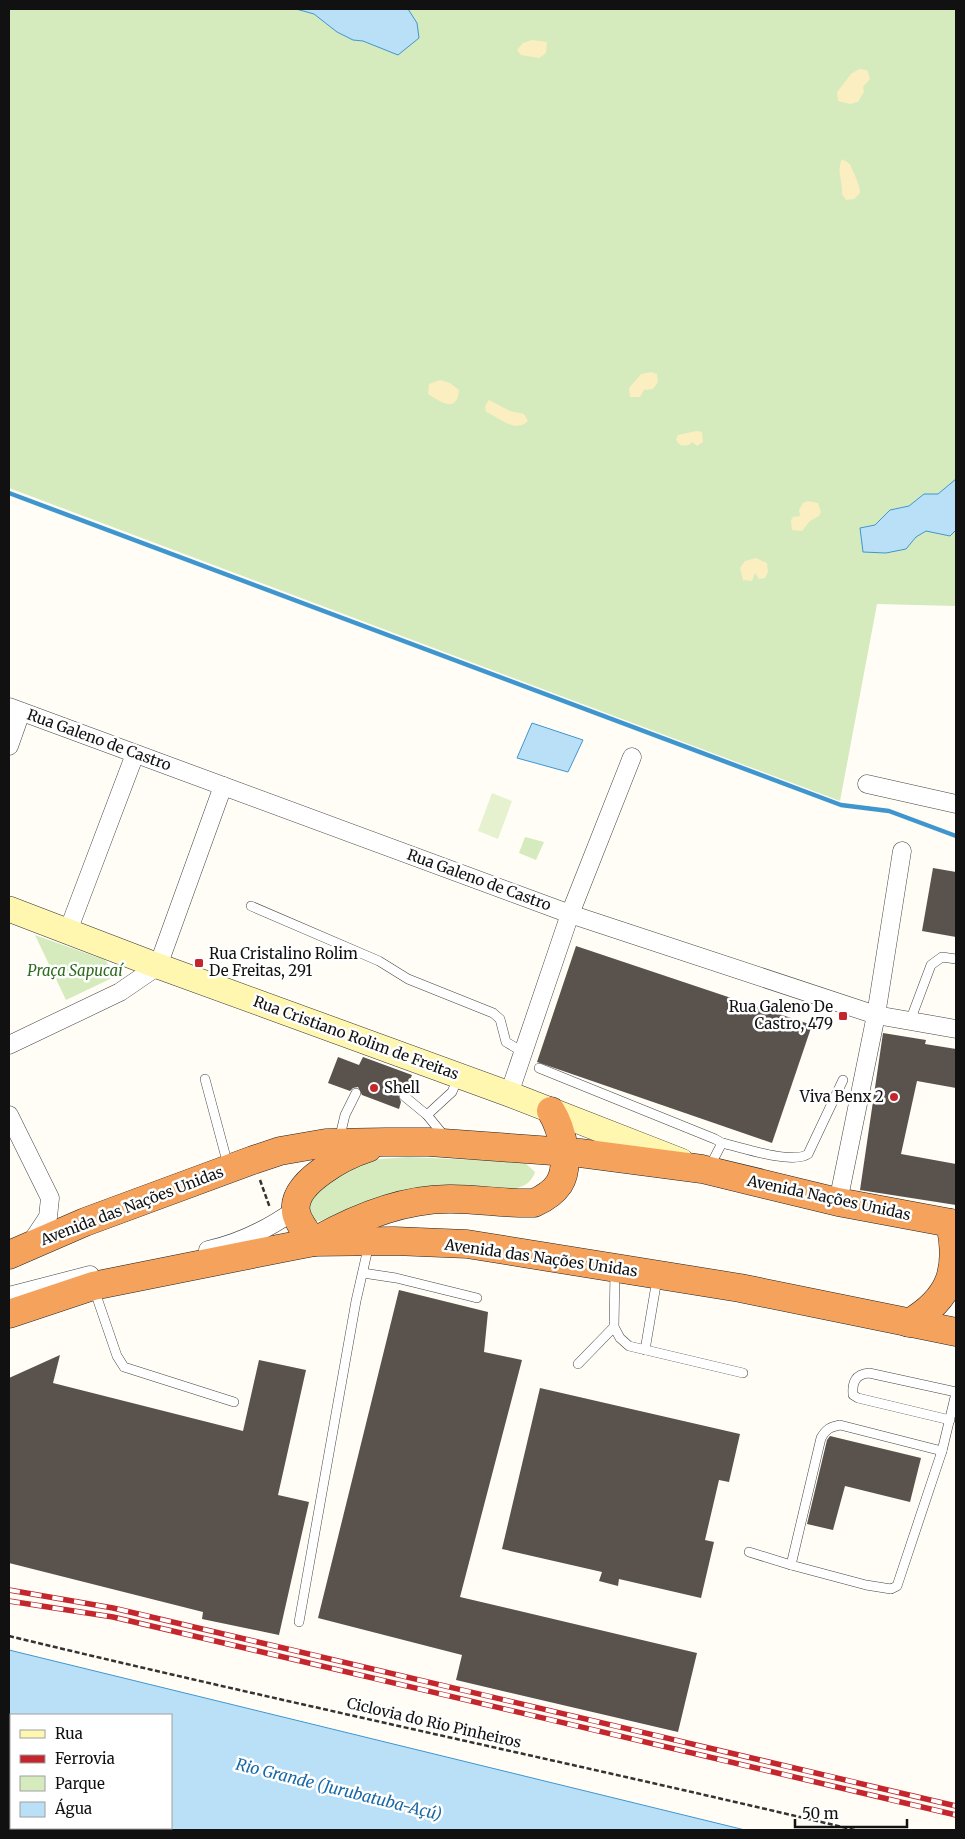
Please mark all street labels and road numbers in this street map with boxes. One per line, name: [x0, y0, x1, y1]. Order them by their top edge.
street label: Rua Galeno de Castro: [25, 705, 174, 775]
street label: Rua Galeno de Castro: [405, 845, 554, 915]
street label: Rua Cristiano Rolim de Freitas: [251, 991, 462, 1084]
street label: Avenida das Nações Unidas: [37, 1162, 226, 1250]
street label: Avenida Nações Unidas: [745, 1171, 913, 1224]
street label: Avenida das Nações Unidas: [442, 1234, 639, 1280]
street label: Ciclovia do Rio Pinheiros: [345, 1693, 523, 1752]

